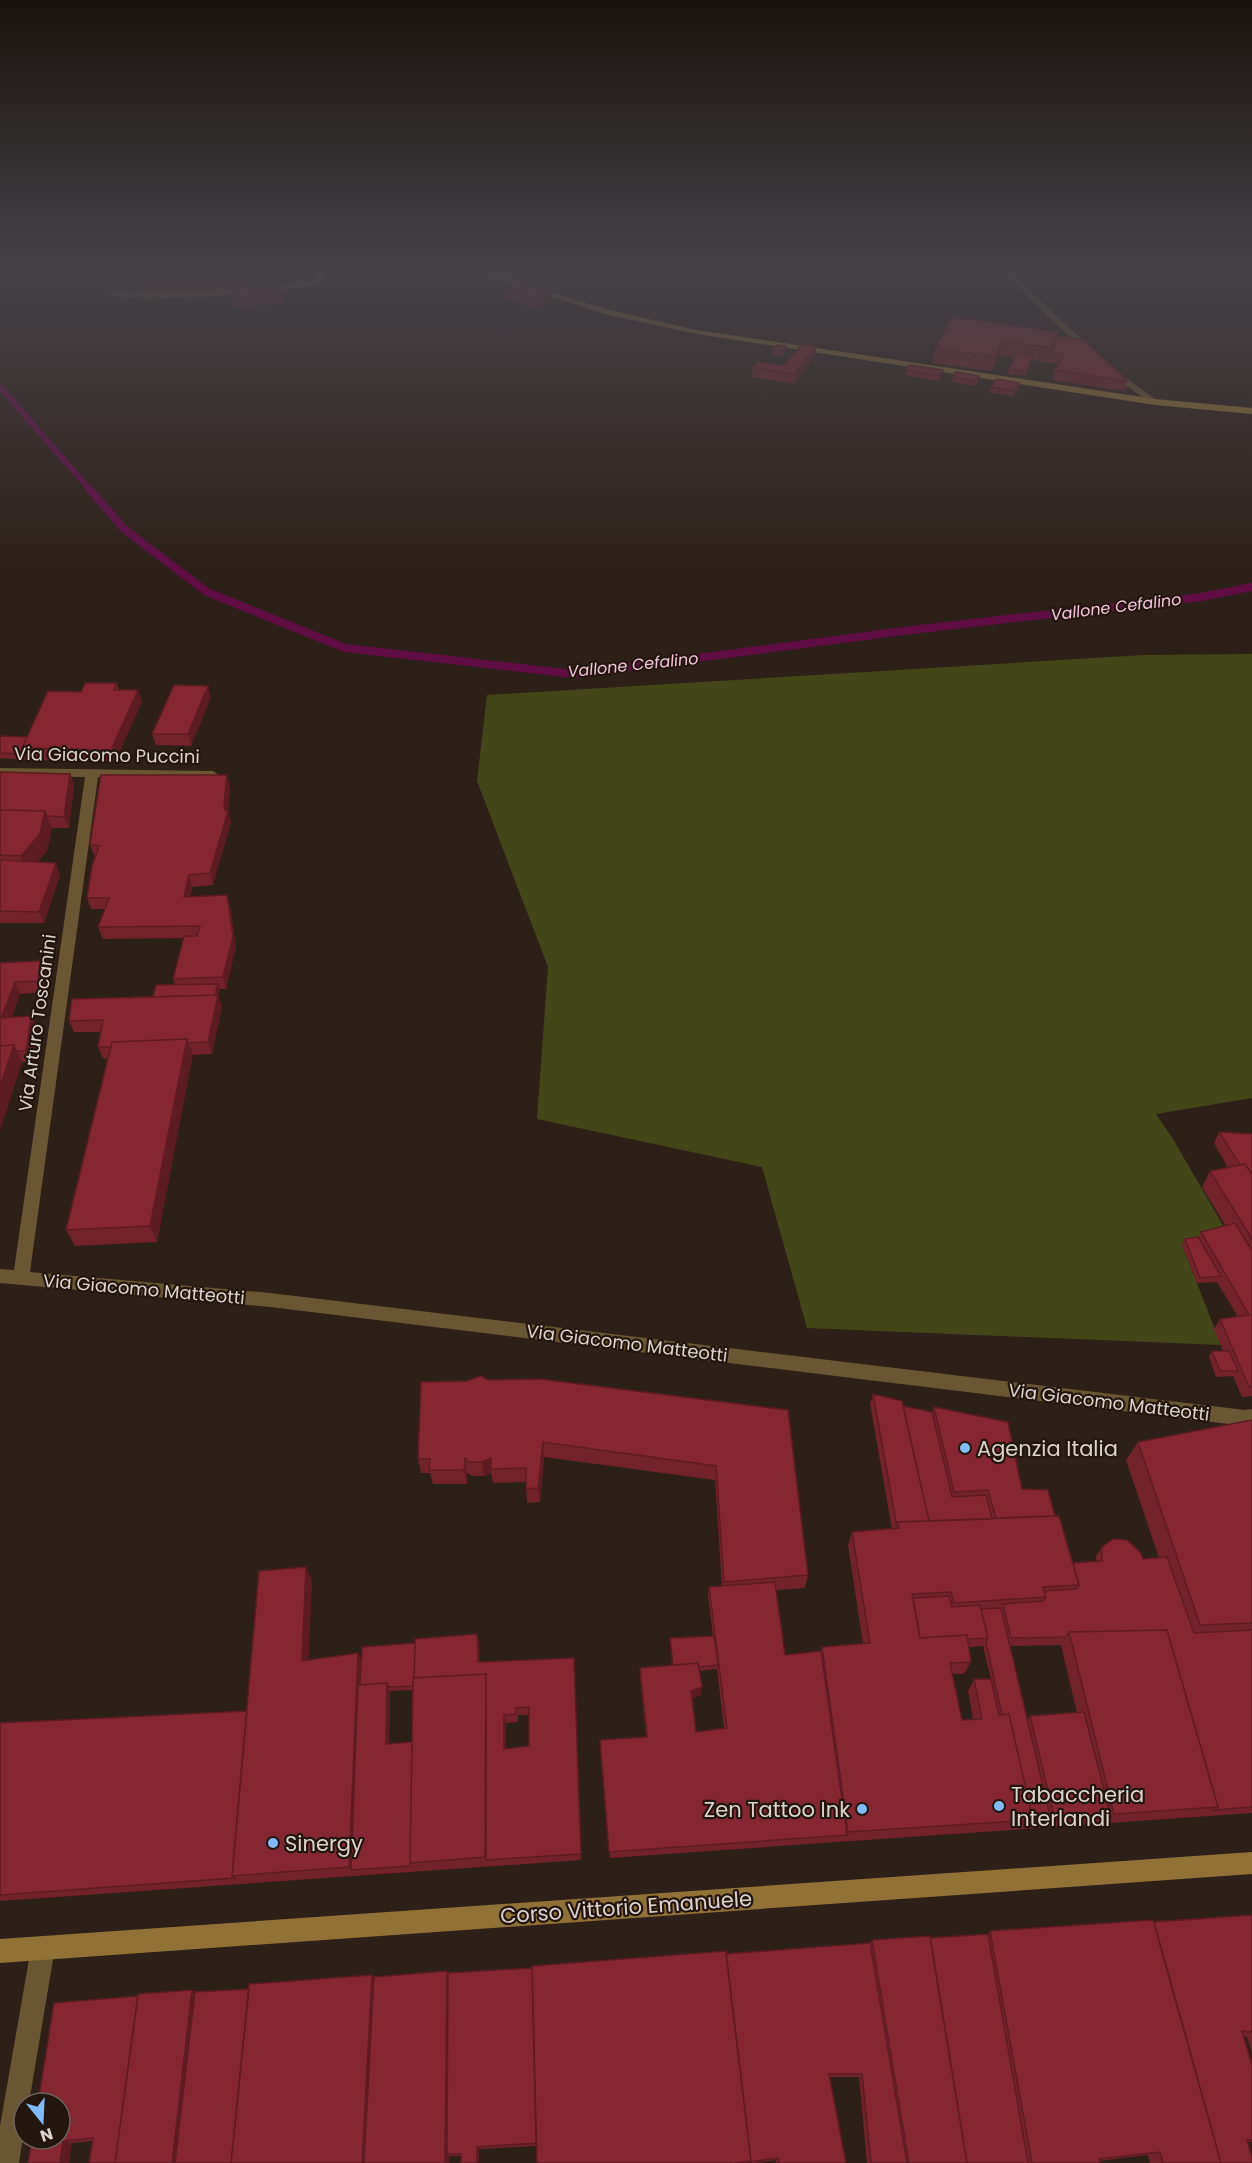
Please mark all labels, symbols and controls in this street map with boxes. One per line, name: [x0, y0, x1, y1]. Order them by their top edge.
water label: Vallone Cefalino: [1049, 588, 1183, 626]
water label: Vallone Cefalino: [566, 647, 700, 683]
street label: Via Giacomo Puccini: [14, 741, 200, 769]
street label: Via Arturo Toscanini: [12, 933, 62, 1113]
street label: Via Giacomo Matteotti: [42, 1268, 246, 1310]
street label: Via Giacomo Matteotti: [525, 1318, 729, 1368]
street label: Via Giacomo Matteotti: [1007, 1377, 1211, 1427]
place label: Agenzia Italia: [977, 1434, 1118, 1463]
marker: Agenzia Italia: [958, 1441, 972, 1455]
place label: Tabaccheria Interlandi: [1011, 1780, 1144, 1833]
place label: Zen Tattoo Ink: [704, 1795, 850, 1824]
marker: Tabaccheria Interlandi: [992, 1799, 1006, 1813]
marker: Zen Tattoo Ink: [855, 1802, 869, 1816]
place label: Sinergy: [285, 1829, 363, 1858]
marker: Sinergy: [266, 1836, 280, 1850]
street label: Corso Vittorio Emanuele: [499, 1884, 753, 1930]
north arrow: [12, 2091, 72, 2151]
text: N: [37, 2122, 56, 2148]

